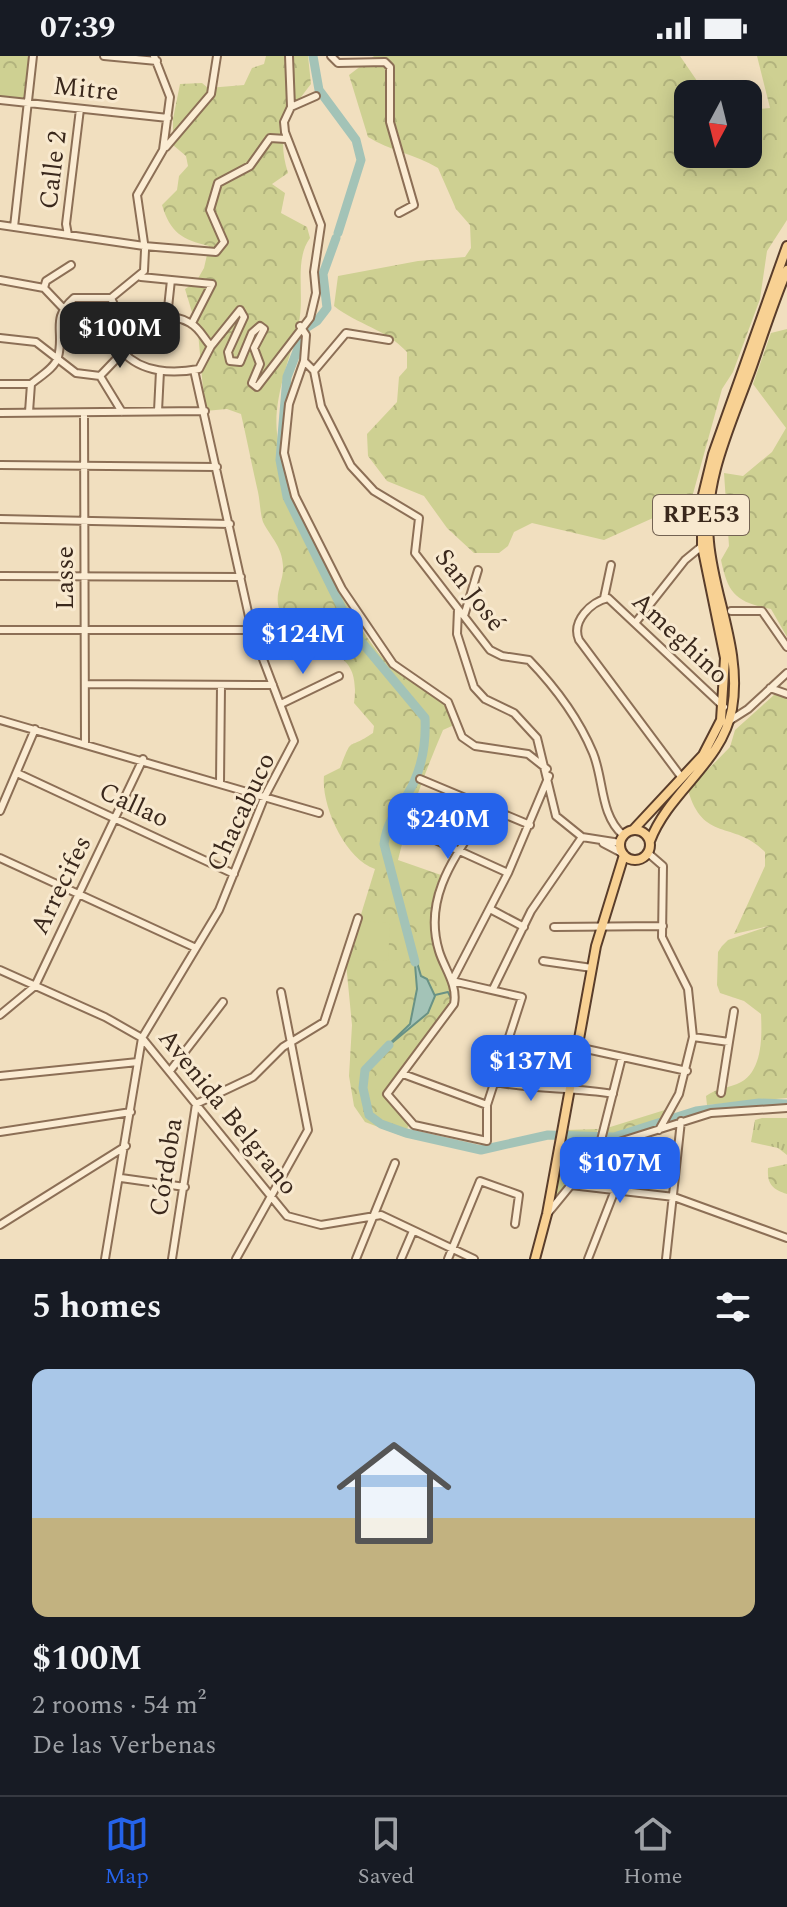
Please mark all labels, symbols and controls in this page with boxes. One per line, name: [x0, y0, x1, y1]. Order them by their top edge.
text: 07:39: [40, 5, 115, 51]
street label: Mitre: [51, 66, 121, 112]
north arrow: [674, 80, 762, 168]
map controls: [674, 80, 762, 168]
street label: Calle 2: [28, 128, 78, 212]
pin: $100M: [64, 302, 176, 370]
text: $100M: [78, 308, 162, 348]
road number: RPE53: [653, 495, 749, 535]
street label: San José: [425, 540, 515, 640]
street label: Lasse: [45, 546, 85, 610]
street label: Ameghino: [622, 582, 738, 694]
pin: $124M: [247, 608, 359, 676]
text: $124M: [261, 614, 345, 654]
street label: Chacabuco: [196, 746, 286, 878]
street label: Callao: [92, 771, 176, 839]
pin: $240M: [392, 793, 504, 861]
text: $240M: [406, 799, 490, 839]
street label: Arrecifes: [20, 829, 102, 941]
street label: Avenida Belgrano: [148, 1020, 308, 1204]
pin: $137M: [475, 1035, 587, 1103]
text: $137M: [489, 1041, 573, 1081]
street label: Córdoba: [138, 1115, 194, 1219]
pin: $107M: [564, 1137, 676, 1205]
text: $107M: [578, 1143, 662, 1183]
text: 5 homes: [32, 1281, 162, 1333]
icon: filters: [711, 1285, 755, 1329]
icon: home: [322, 1421, 466, 1565]
text: $100M: [32, 1633, 142, 1685]
text: 2 rooms · 54 m²: [32, 1685, 206, 1725]
text: De las Verbenas: [32, 1725, 216, 1765]
tab: Map: [104, 1812, 149, 1893]
tab: Saved: [358, 1812, 414, 1893]
tab: Home: [623, 1812, 682, 1893]

